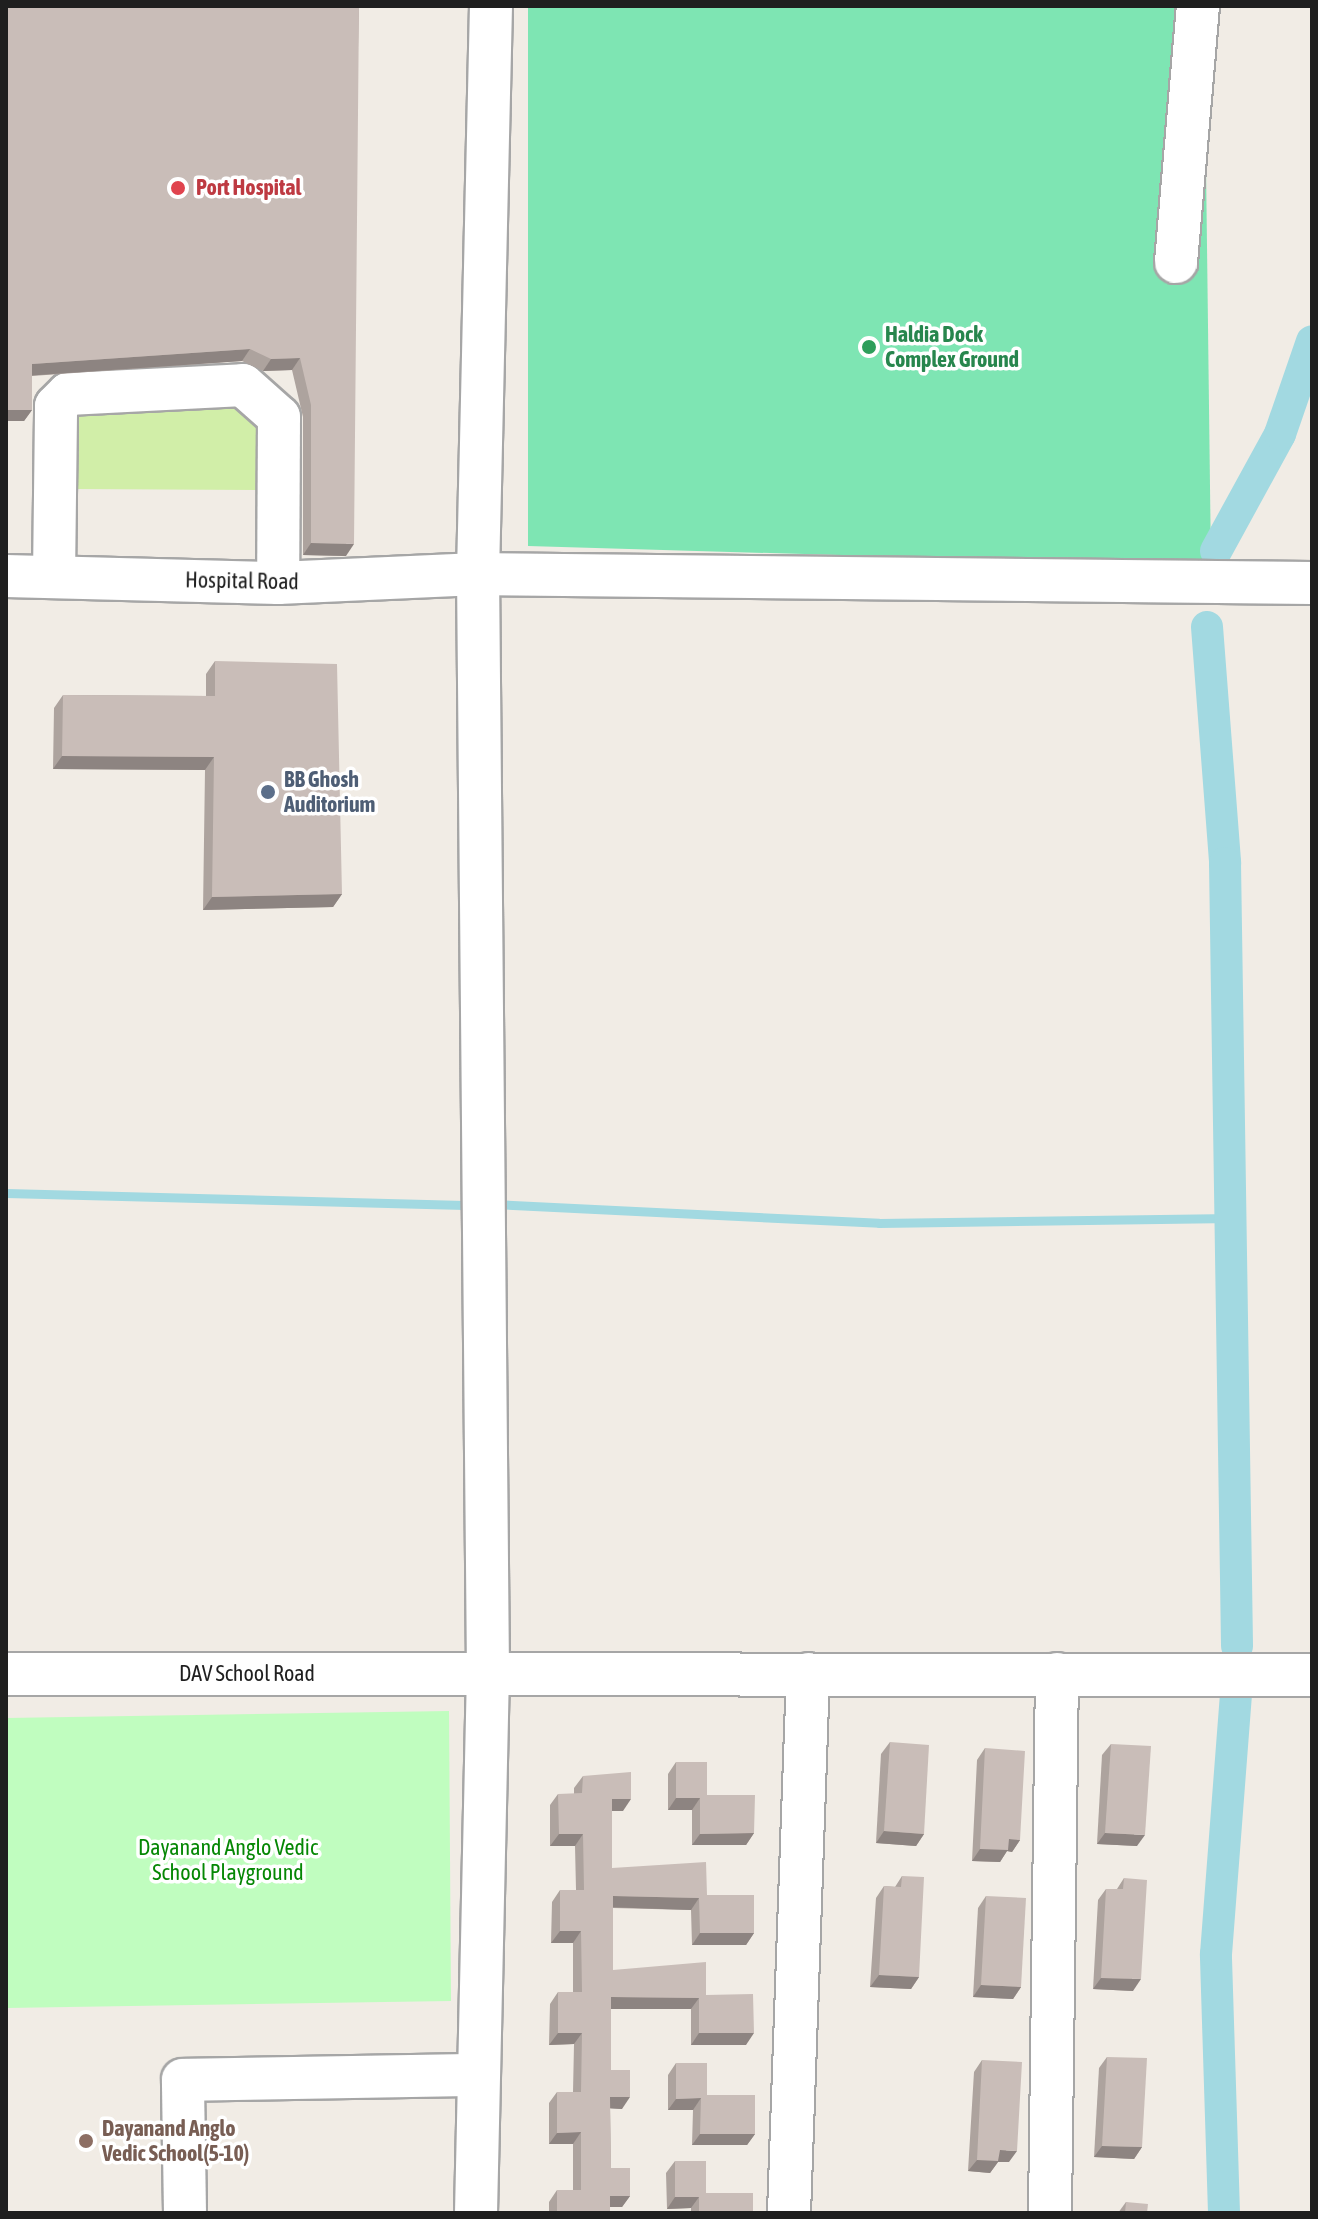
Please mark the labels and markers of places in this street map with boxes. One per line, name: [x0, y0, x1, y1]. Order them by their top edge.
place label: Port Hospital: [196, 175, 301, 201]
marker: Port Hospital: [167, 177, 189, 199]
place label: Haldia Dock Complex Ground: [885, 321, 1019, 372]
marker: Haldia Dock Complex Ground: [860, 338, 878, 356]
place label: BB Ghosh Auditorium: [284, 766, 375, 818]
marker: BB Ghosh Auditorium: [259, 783, 277, 801]
place label: Dayanand Anglo Vedic School(5-10): [102, 2115, 249, 2166]
marker: Dayanand Anglo Vedic School(5-10): [77, 2132, 95, 2150]

